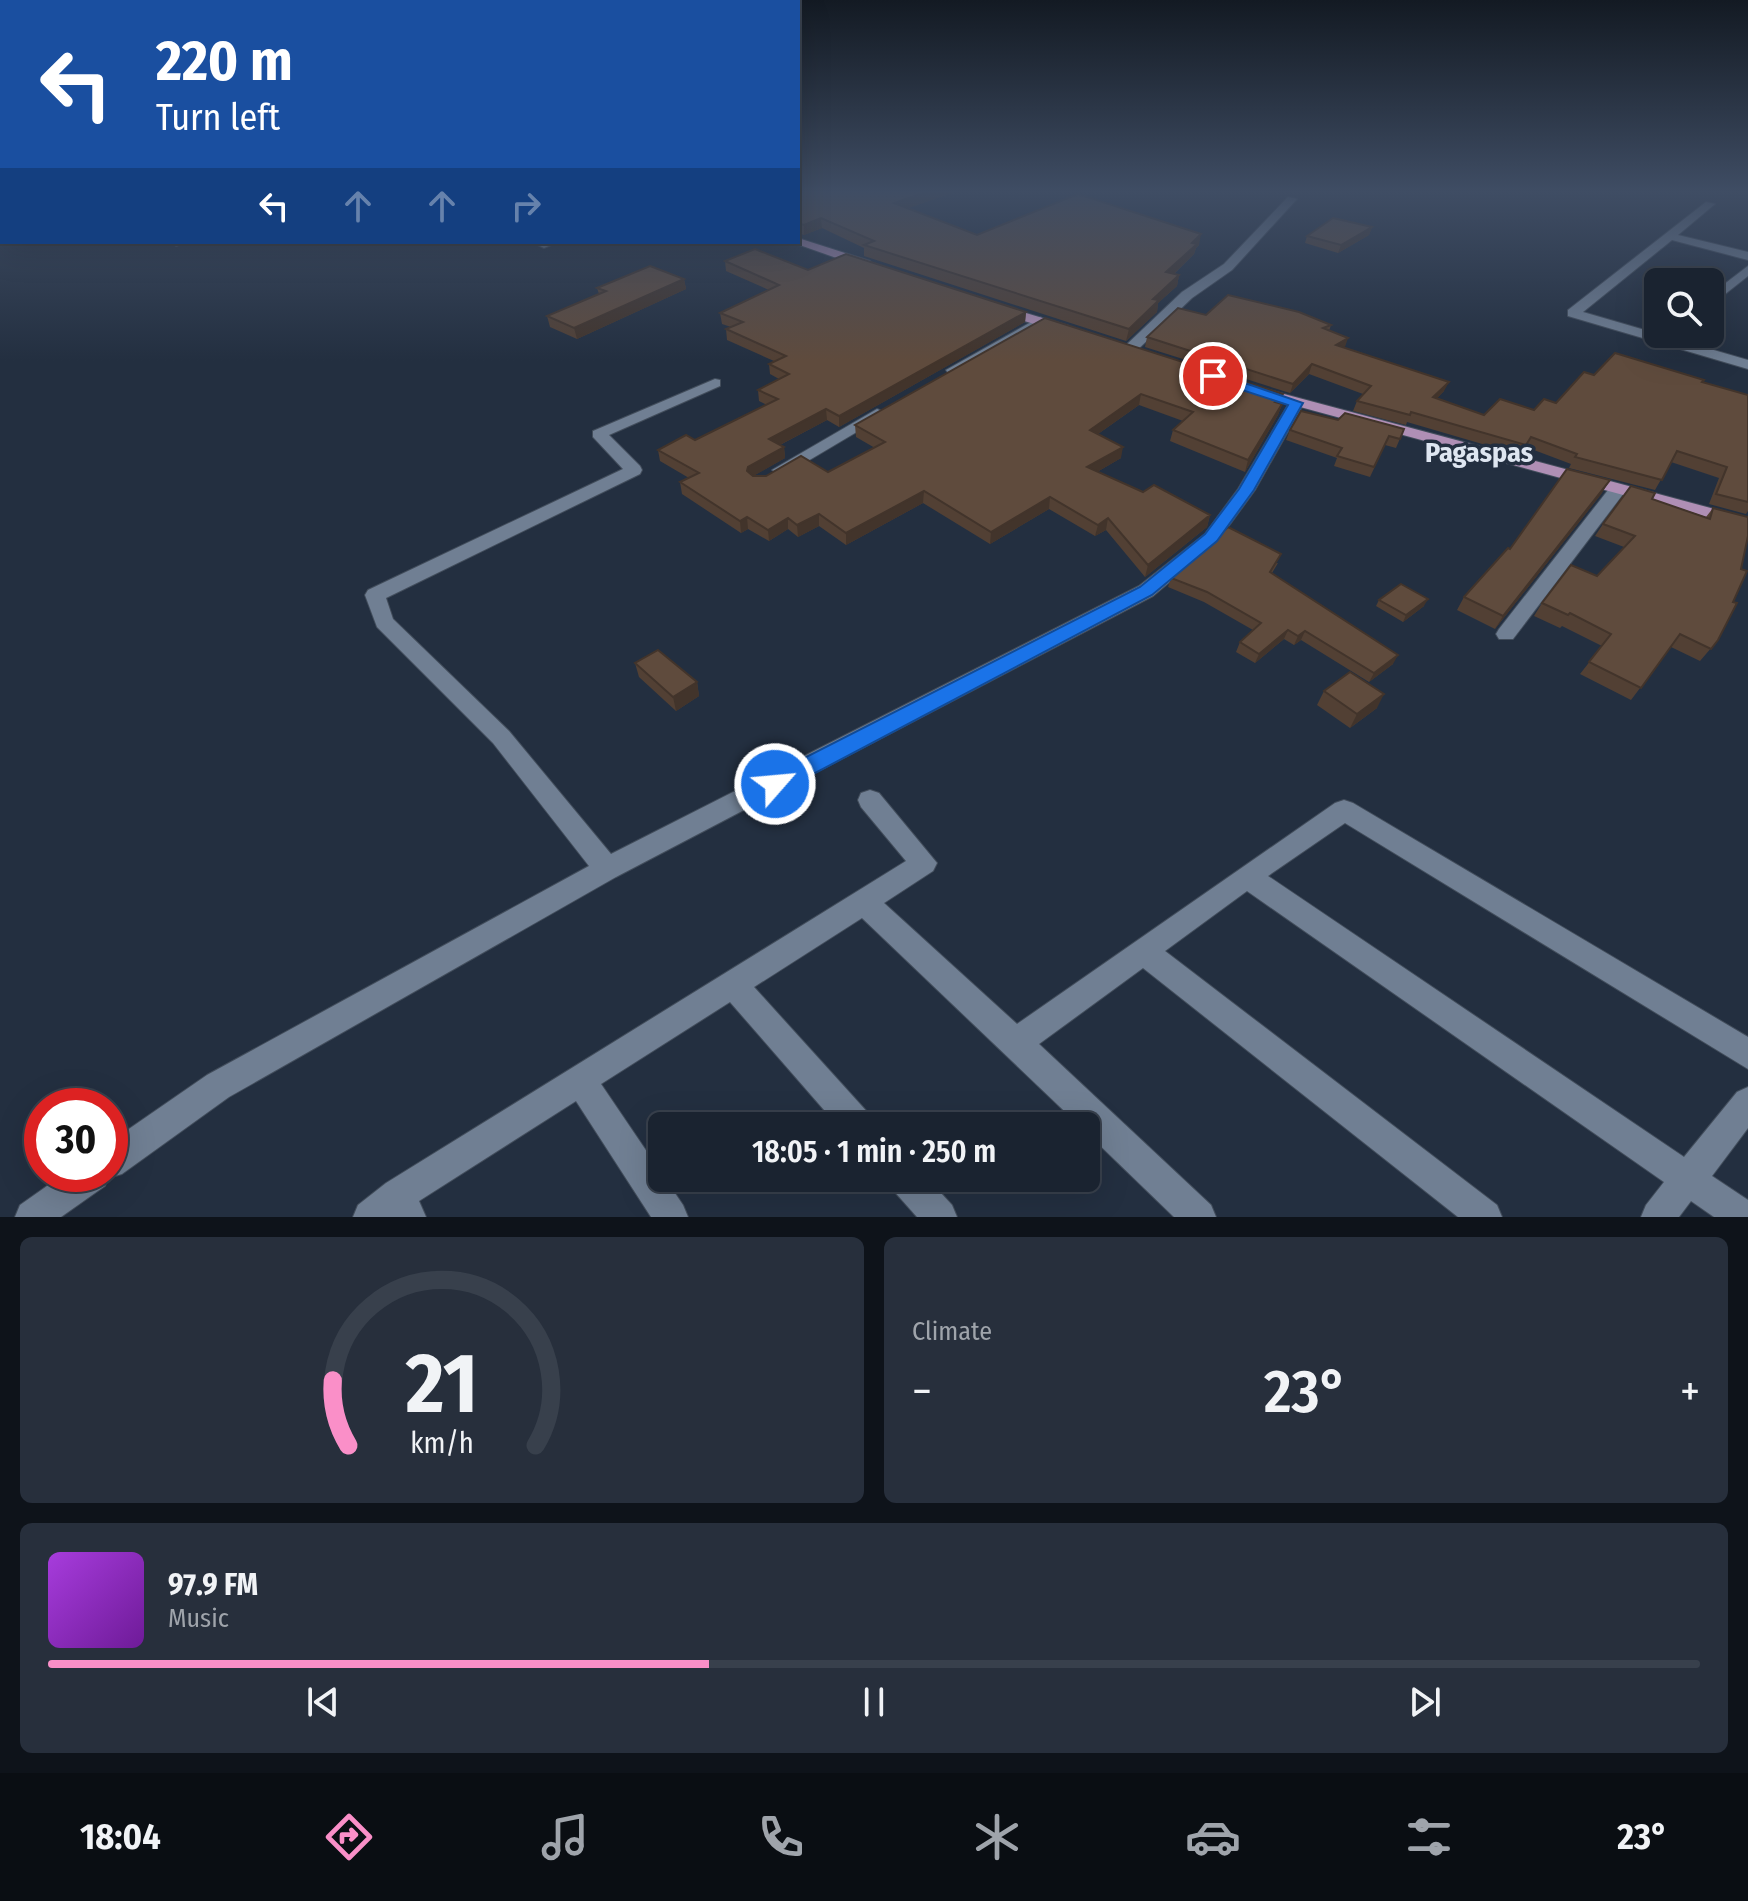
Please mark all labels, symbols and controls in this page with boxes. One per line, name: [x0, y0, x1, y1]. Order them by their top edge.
text: 220 m: [156, 28, 293, 95]
icon: left: [24, 32, 128, 136]
text: Turn left: [156, 96, 280, 140]
icon: left: [252, 184, 296, 228]
icon: ahead: [336, 184, 380, 228]
icon: ahead: [420, 184, 464, 228]
icon: right: [504, 184, 548, 228]
map controls: [1644, 268, 1724, 348]
button: search: [1644, 268, 1724, 348]
pin: [1179, 342, 1247, 410]
icon: arrive: [1191, 354, 1235, 398]
district label: Pagaspas: [1425, 436, 1533, 469]
position arrow: [733, 742, 817, 826]
speed limit sign: 30: [24, 1088, 128, 1192]
text: 18:05 · 1 min · 250 m: [752, 1134, 996, 1170]
text: Climate: [912, 1316, 992, 1347]
text: 21: [405, 1334, 478, 1434]
text: 23°: [1264, 1356, 1348, 1428]
text: −: [912, 1365, 932, 1418]
text: +: [1680, 1365, 1700, 1418]
text: km/h: [410, 1426, 474, 1461]
text: 97.9 FM: [168, 1567, 258, 1603]
text: Music: [168, 1603, 229, 1634]
icon: previous: [301, 1680, 345, 1724]
icon: pause: [852, 1680, 896, 1724]
icon: next: [1403, 1680, 1447, 1724]
icon: directions: [321, 1809, 377, 1865]
icon: music: [537, 1809, 593, 1865]
icon: phone: [753, 1809, 809, 1865]
icon: climate: [969, 1809, 1025, 1865]
icon: car: [1185, 1809, 1241, 1865]
icon: filters: [1401, 1809, 1457, 1865]
text: 18:04: [80, 1815, 161, 1859]
text: 23°: [1617, 1815, 1668, 1859]

